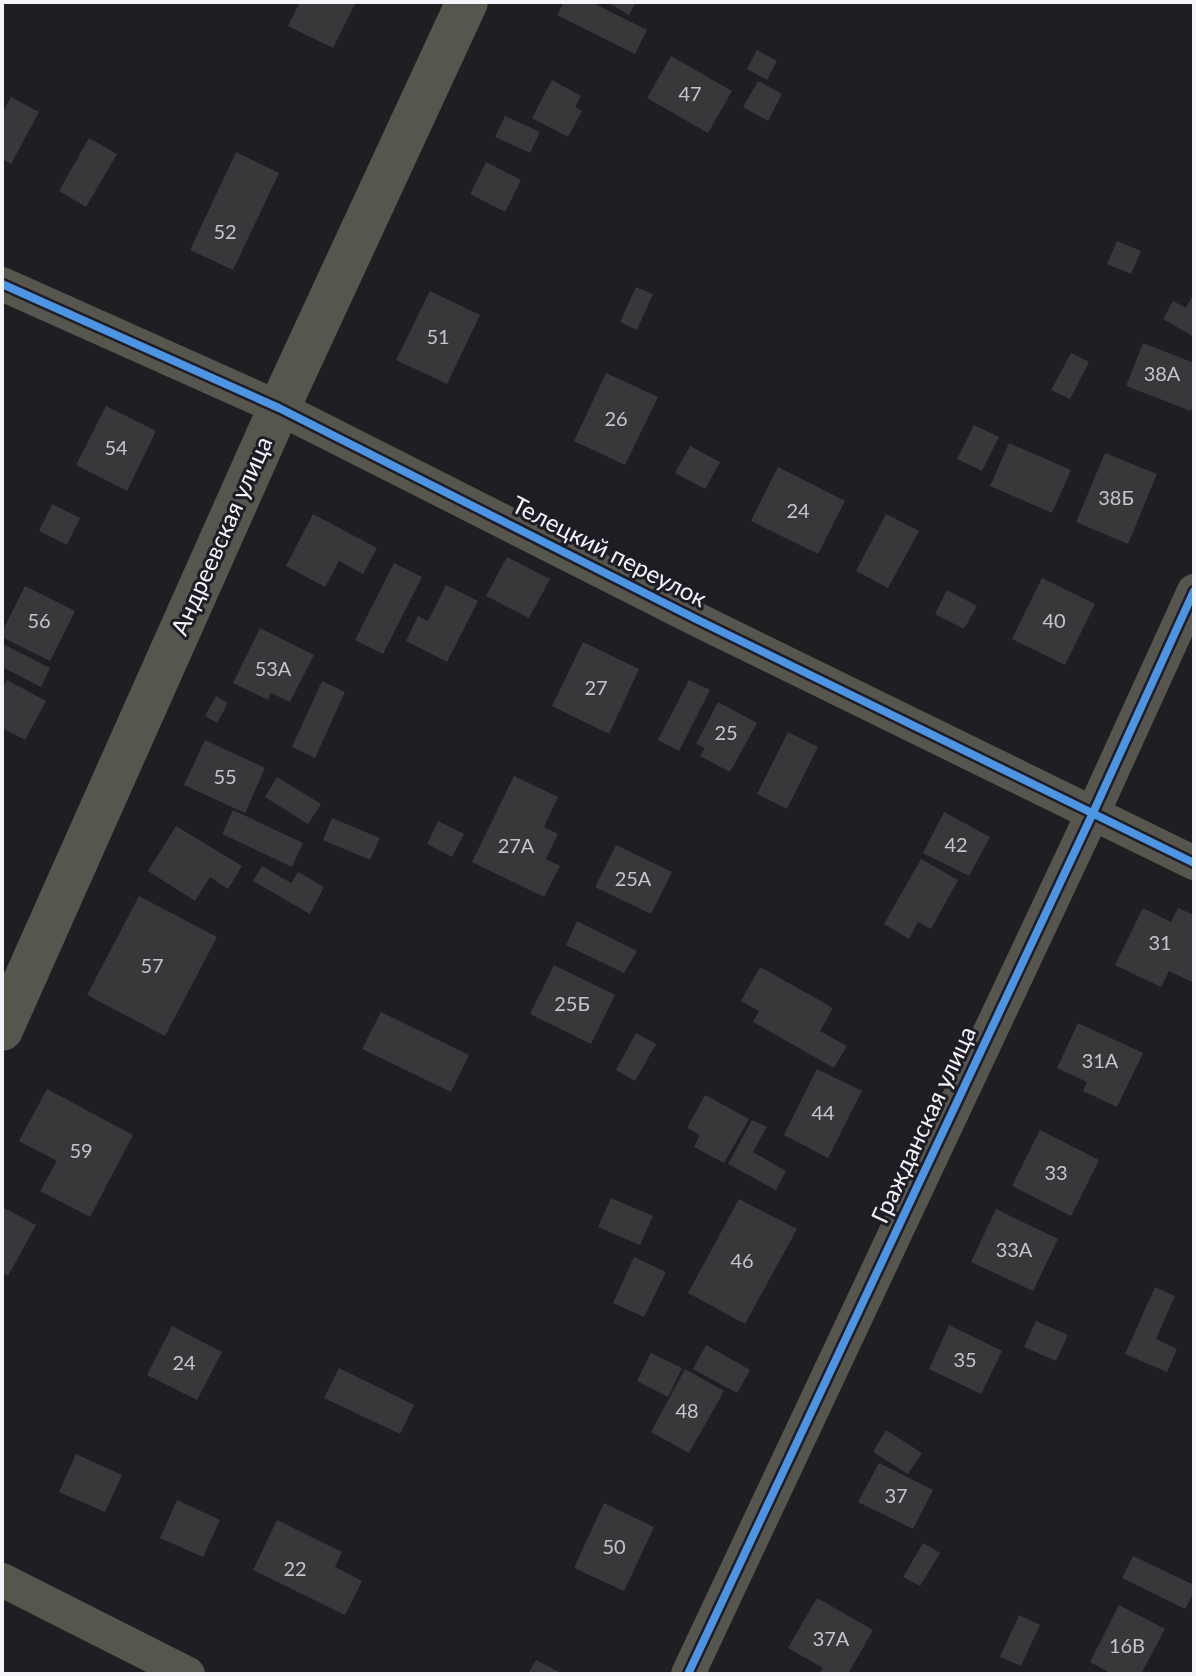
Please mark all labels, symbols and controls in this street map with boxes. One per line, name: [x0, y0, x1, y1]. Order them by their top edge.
house number: 47: [678, 81, 702, 105]
house number: 52: [213, 219, 237, 243]
house number: 51: [426, 324, 450, 348]
house number: 38А: [1144, 361, 1181, 385]
house number: 26: [604, 406, 628, 430]
street label: Андреевская улица: [164, 431, 278, 639]
house number: 54: [104, 435, 128, 459]
house number: 38Б: [1098, 485, 1134, 509]
street label: Телецкий переулок: [507, 489, 712, 613]
house number: 24: [786, 498, 810, 522]
house number: 56: [27, 608, 51, 632]
house number: 40: [1042, 608, 1066, 632]
house number: 53А: [255, 656, 292, 680]
house number: 27: [584, 675, 608, 699]
house number: 25: [714, 720, 738, 744]
house number: 55: [213, 764, 237, 788]
house number: 42: [944, 832, 968, 856]
house number: 27А: [498, 833, 535, 857]
house number: 25А: [615, 866, 652, 890]
house number: 31: [1148, 930, 1172, 954]
house number: 57: [140, 953, 164, 977]
house number: 25Б: [554, 991, 590, 1015]
street label: Гражданская улица: [864, 1021, 981, 1227]
house number: 31А: [1082, 1048, 1119, 1072]
house number: 44: [811, 1100, 835, 1124]
house number: 59: [69, 1138, 93, 1162]
house number: 33: [1044, 1160, 1068, 1184]
house number: 33А: [996, 1237, 1033, 1261]
house number: 46: [730, 1248, 754, 1272]
house number: 35: [953, 1347, 977, 1371]
house number: 24: [172, 1350, 196, 1374]
house number: 48: [675, 1398, 699, 1422]
house number: 37: [884, 1483, 908, 1507]
house number: 50: [602, 1534, 626, 1558]
house number: 22: [283, 1556, 307, 1580]
house number: 37А: [813, 1626, 850, 1650]
house number: 16В: [1109, 1633, 1145, 1657]

